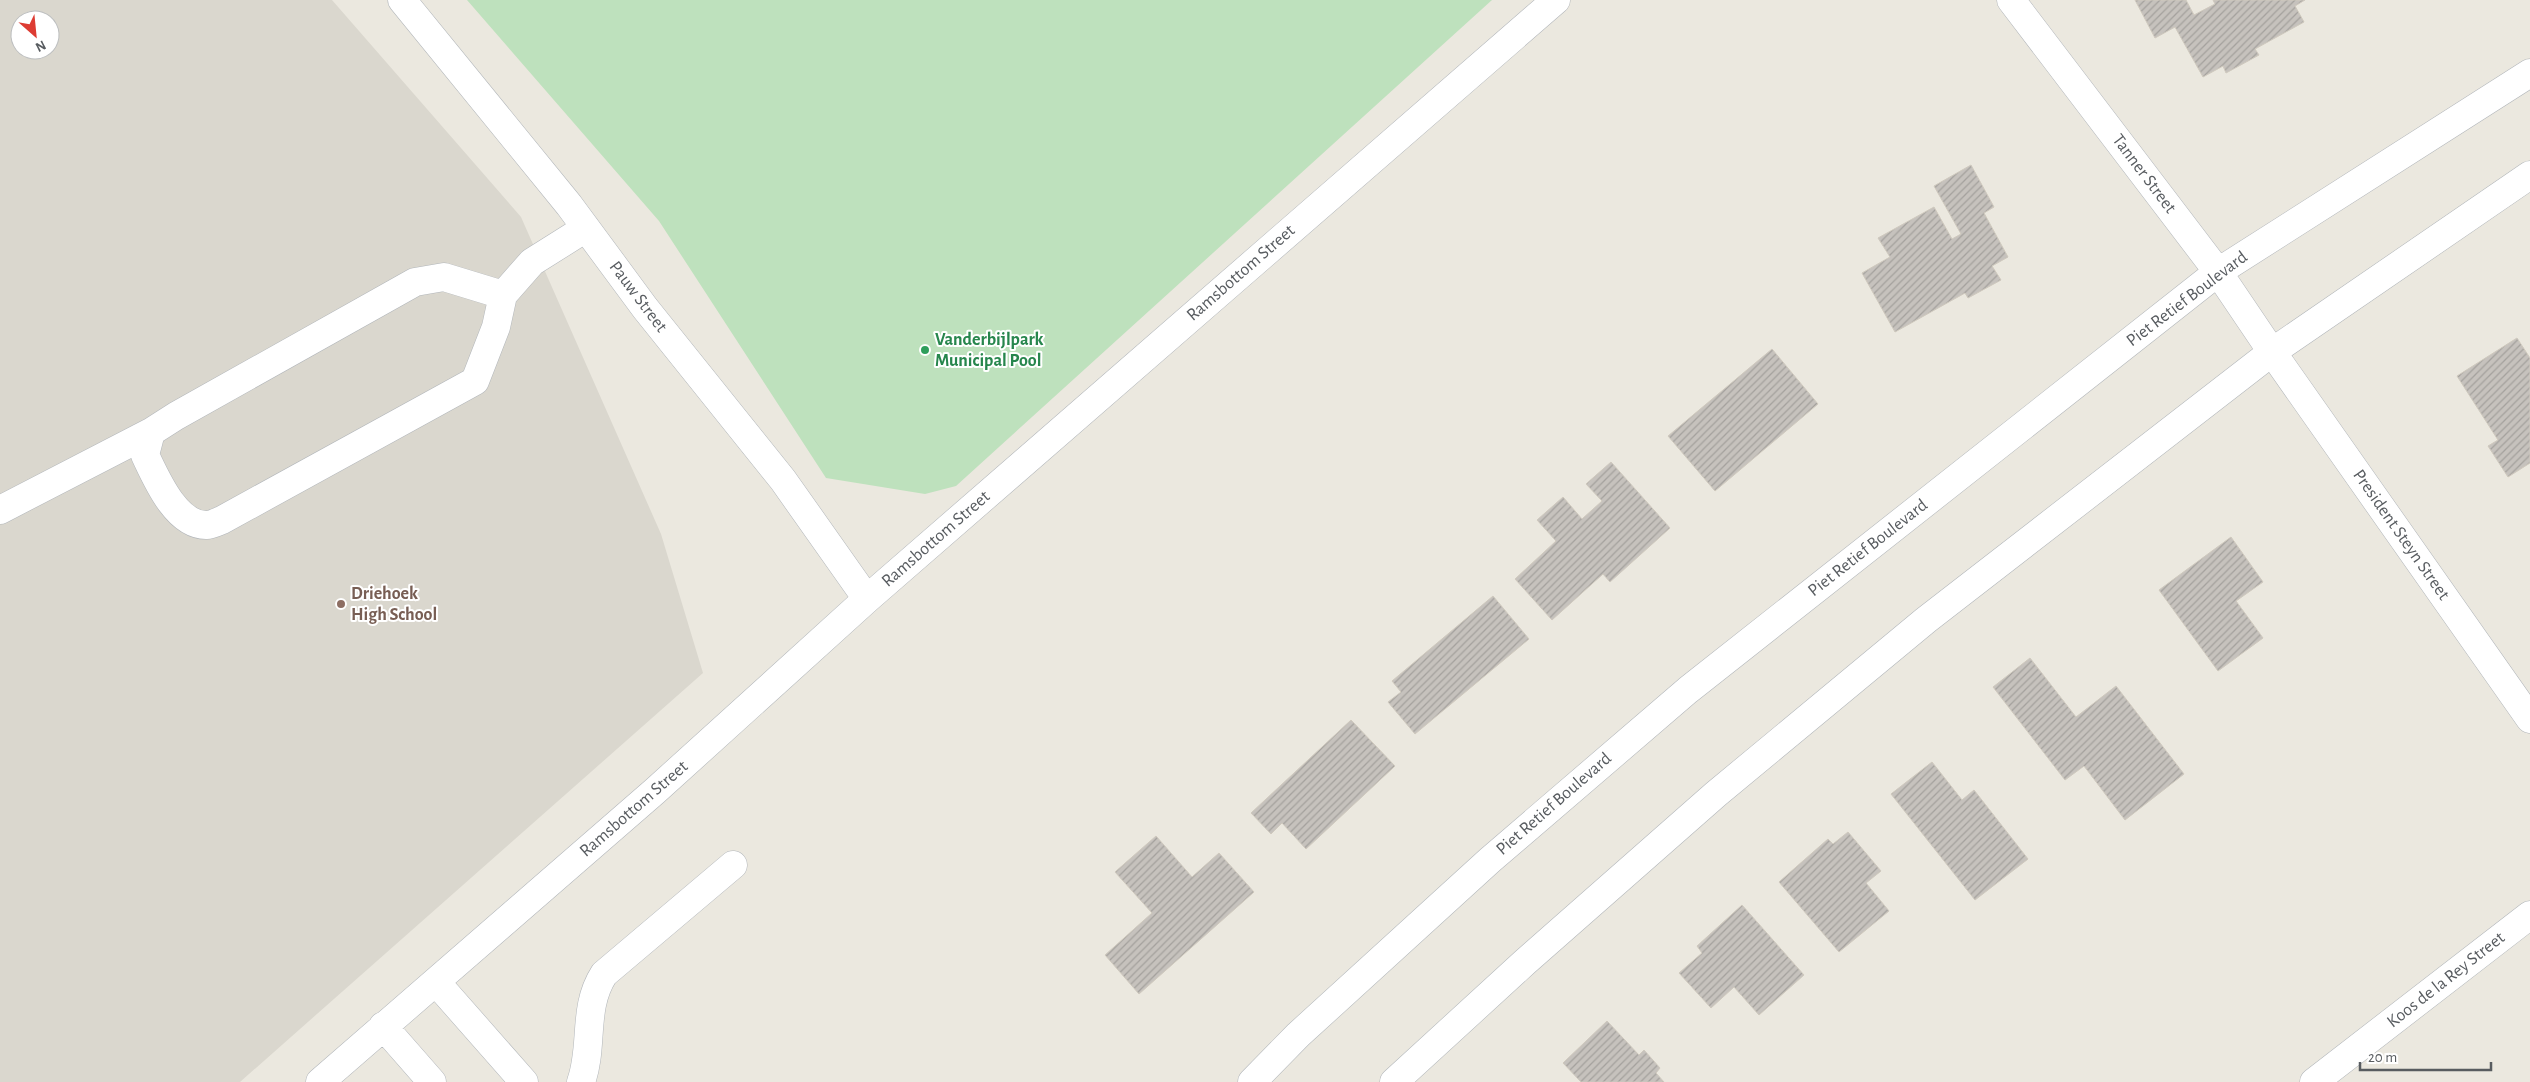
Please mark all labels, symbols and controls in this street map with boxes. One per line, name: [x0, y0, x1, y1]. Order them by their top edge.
north arrow: [10, 10, 60, 60]
text: N: [33, 37, 48, 54]
street label: Tanner Street: [2109, 131, 2180, 217]
street label: Ramsbottom Street: [1184, 221, 1299, 325]
street label: Piet Retief Boulevard: [2123, 248, 2251, 350]
street label: Pauw Street: [606, 258, 671, 336]
place label: Vanderbijlpark Municipal Pool: [935, 331, 1044, 370]
marker: Vanderbijlpark Municipal Pool: [919, 344, 931, 356]
street label: President Steyn Street: [2349, 467, 2453, 604]
street label: Ramsbottom Street: [879, 487, 994, 591]
street label: Piet Retief Boulevard: [1805, 496, 1931, 600]
place label: Driehoek High School: [351, 585, 437, 624]
marker: Driehoek High School: [335, 598, 347, 610]
street label: Piet Retief Boulevard: [1493, 749, 1615, 859]
street label: Ramsbottom Street: [577, 757, 692, 861]
street label: Koos de la Rey Street: [2384, 929, 2508, 1031]
scale bar: [2360, 1040, 2491, 1072]
text: 20 m: [2368, 1050, 2397, 1065]

